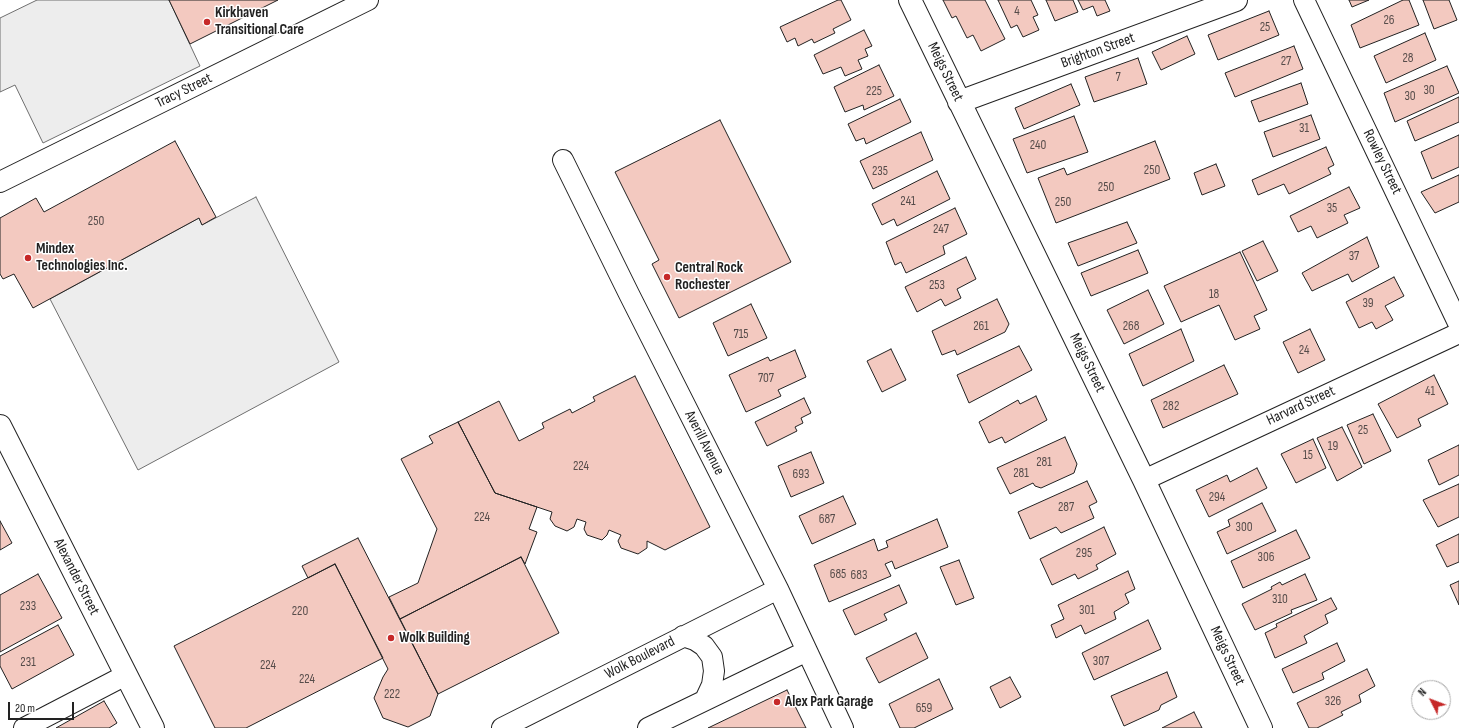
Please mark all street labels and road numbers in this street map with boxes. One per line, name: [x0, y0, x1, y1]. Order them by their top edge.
street label: Brighton Street: [1059, 29, 1137, 73]
street label: Meigs Street: [923, 40, 967, 104]
street label: Tracy Street: [153, 70, 215, 112]
street label: Rowley Street: [1359, 127, 1405, 197]
street label: Meigs Street: [1065, 331, 1109, 395]
street label: Harvard Street: [1264, 382, 1338, 430]
street label: Averill Avenue: [680, 408, 728, 478]
street label: Alexander Street: [49, 536, 103, 618]
street label: Meigs Street: [1206, 624, 1248, 688]
street label: Wolk Boulevard: [602, 633, 678, 683]

